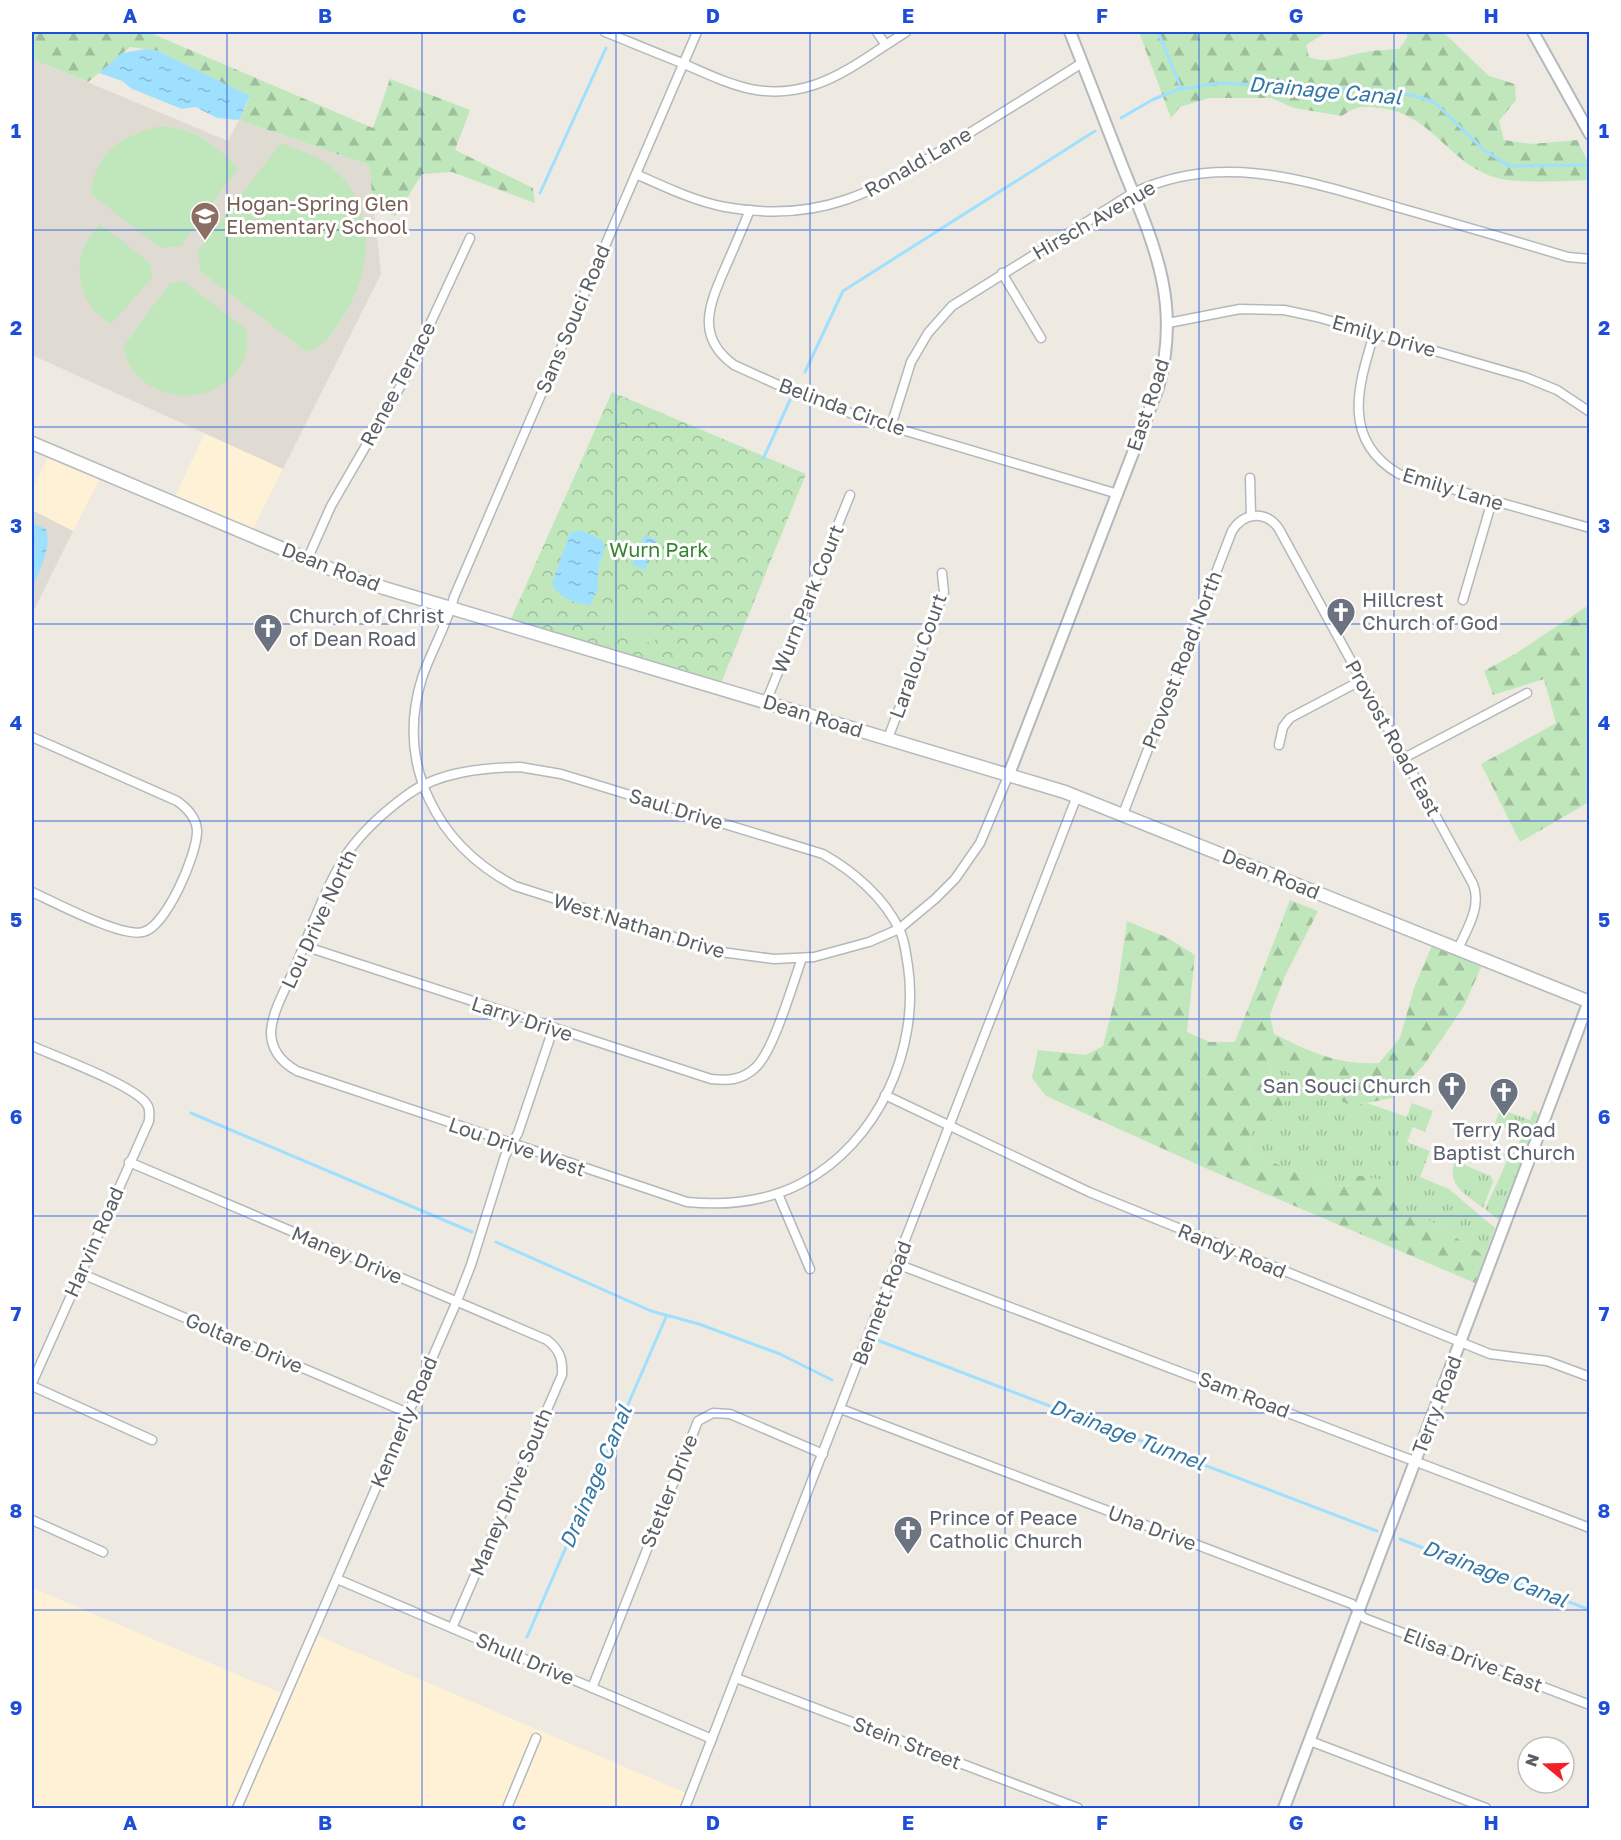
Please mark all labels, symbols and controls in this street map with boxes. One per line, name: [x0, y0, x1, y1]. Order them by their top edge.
text: A: [123, 3, 137, 27]
text: B: [318, 3, 332, 27]
text: C: [512, 3, 526, 27]
text: D: [706, 3, 720, 27]
text: E: [902, 3, 914, 27]
text: F: [1096, 3, 1108, 27]
text: G: [1289, 3, 1303, 27]
text: H: [1483, 3, 1499, 27]
water label: Drainage Canal: [1248, 70, 1404, 110]
text: 1: [11, 118, 21, 142]
text: 1: [1599, 118, 1609, 142]
street label: Ronald Lane: [860, 121, 975, 201]
street label: Hirsch Avenue: [1028, 174, 1159, 264]
place label: Hogan-Spring Glen Elementary School: [226, 191, 409, 238]
school or university icon: Hogan-Spring Glen Elementary School: [189, 200, 221, 242]
street label: Sans Souci Road: [530, 241, 614, 397]
street label: Emily Drive: [1330, 309, 1439, 361]
text: 2: [10, 315, 22, 339]
text: 2: [1598, 315, 1610, 339]
street label: Renee Terrace: [354, 317, 440, 450]
street label: East Road: [1121, 355, 1173, 454]
street label: Belinda Circle: [776, 372, 909, 440]
street label: Emily Lane: [1400, 461, 1507, 515]
text: 3: [10, 513, 22, 537]
text: 3: [1598, 513, 1610, 537]
street label: Wurn Park Court: [766, 521, 848, 676]
street label: Dean Road: [279, 536, 384, 596]
park label: Wurn Park: [609, 537, 709, 561]
street label: Provost Road North: [1136, 567, 1226, 752]
place label: Hillcrest Church of God: [1362, 587, 1498, 634]
street label: Laralou Court: [883, 590, 951, 721]
church icon: Hillcrest Church of God: [1325, 596, 1357, 638]
place label: Church of Christ of Dean Road: [289, 603, 445, 650]
church icon: Church of Christ of Dean Road: [252, 612, 284, 654]
street label: Provost Road East: [1341, 655, 1447, 820]
street label: Dean Road: [760, 688, 866, 742]
text: 4: [10, 710, 22, 734]
text: 4: [1598, 710, 1610, 734]
street label: Saul Drive: [626, 782, 726, 834]
street label: Dean Road: [1219, 843, 1324, 904]
street label: Lou Drive North: [275, 845, 361, 992]
street label: West Nathan Drive: [550, 887, 728, 963]
text: 5: [10, 907, 22, 931]
text: 5: [1598, 907, 1610, 931]
street label: Larry Drive: [469, 990, 576, 1046]
church icon: San Souci Church: [1436, 1070, 1468, 1112]
place label: San Souci Church: [1263, 1073, 1431, 1097]
church icon: Terry Road Baptist Church: [1488, 1076, 1520, 1118]
text: 6: [10, 1104, 22, 1128]
text: 6: [1598, 1104, 1610, 1128]
street label: Lou Drive West: [446, 1111, 589, 1181]
place label: Terry Road Baptist Church: [1433, 1117, 1575, 1164]
street label: Harvin Road: [58, 1183, 128, 1300]
street label: Randy Road: [1175, 1218, 1290, 1283]
street label: Maney Drive: [289, 1220, 406, 1288]
street label: Bennett Road: [846, 1237, 916, 1368]
text: 7: [11, 1301, 22, 1325]
text: 7: [1599, 1301, 1610, 1325]
street label: Goltare Drive: [182, 1307, 307, 1378]
street label: Kennerly Road: [365, 1352, 442, 1491]
street label: Terry Road: [1406, 1352, 1466, 1457]
street label: Sam Road: [1195, 1366, 1293, 1422]
water label: Drainage Tunnel: [1046, 1393, 1210, 1476]
water label: Drainage Canal: [553, 1400, 637, 1552]
street label: Maney Drive South: [464, 1404, 556, 1579]
street label: Stetler Drive: [634, 1430, 702, 1551]
text: 8: [10, 1498, 22, 1522]
text: 8: [1598, 1498, 1610, 1522]
street label: Una Drive: [1105, 1499, 1200, 1555]
place label: Prince of Peace Catholic Church: [929, 1505, 1082, 1552]
church icon: Prince of Peace Catholic Church: [892, 1514, 924, 1556]
water label: Drainage Canal: [1419, 1534, 1573, 1613]
street label: Elisa Drive East: [1400, 1621, 1546, 1697]
street label: Shull Drive: [473, 1627, 578, 1690]
text: 9: [10, 1695, 22, 1719]
text: 9: [1598, 1695, 1610, 1719]
street label: Stein Street: [850, 1710, 965, 1774]
north arrow: [1516, 1735, 1576, 1795]
text: N: [1520, 1751, 1543, 1769]
text: A: [123, 1810, 137, 1834]
text: B: [318, 1810, 332, 1834]
text: C: [512, 1810, 526, 1834]
text: D: [706, 1810, 720, 1834]
text: E: [902, 1810, 914, 1834]
text: F: [1096, 1810, 1108, 1834]
text: G: [1289, 1810, 1303, 1834]
text: H: [1483, 1810, 1499, 1834]

